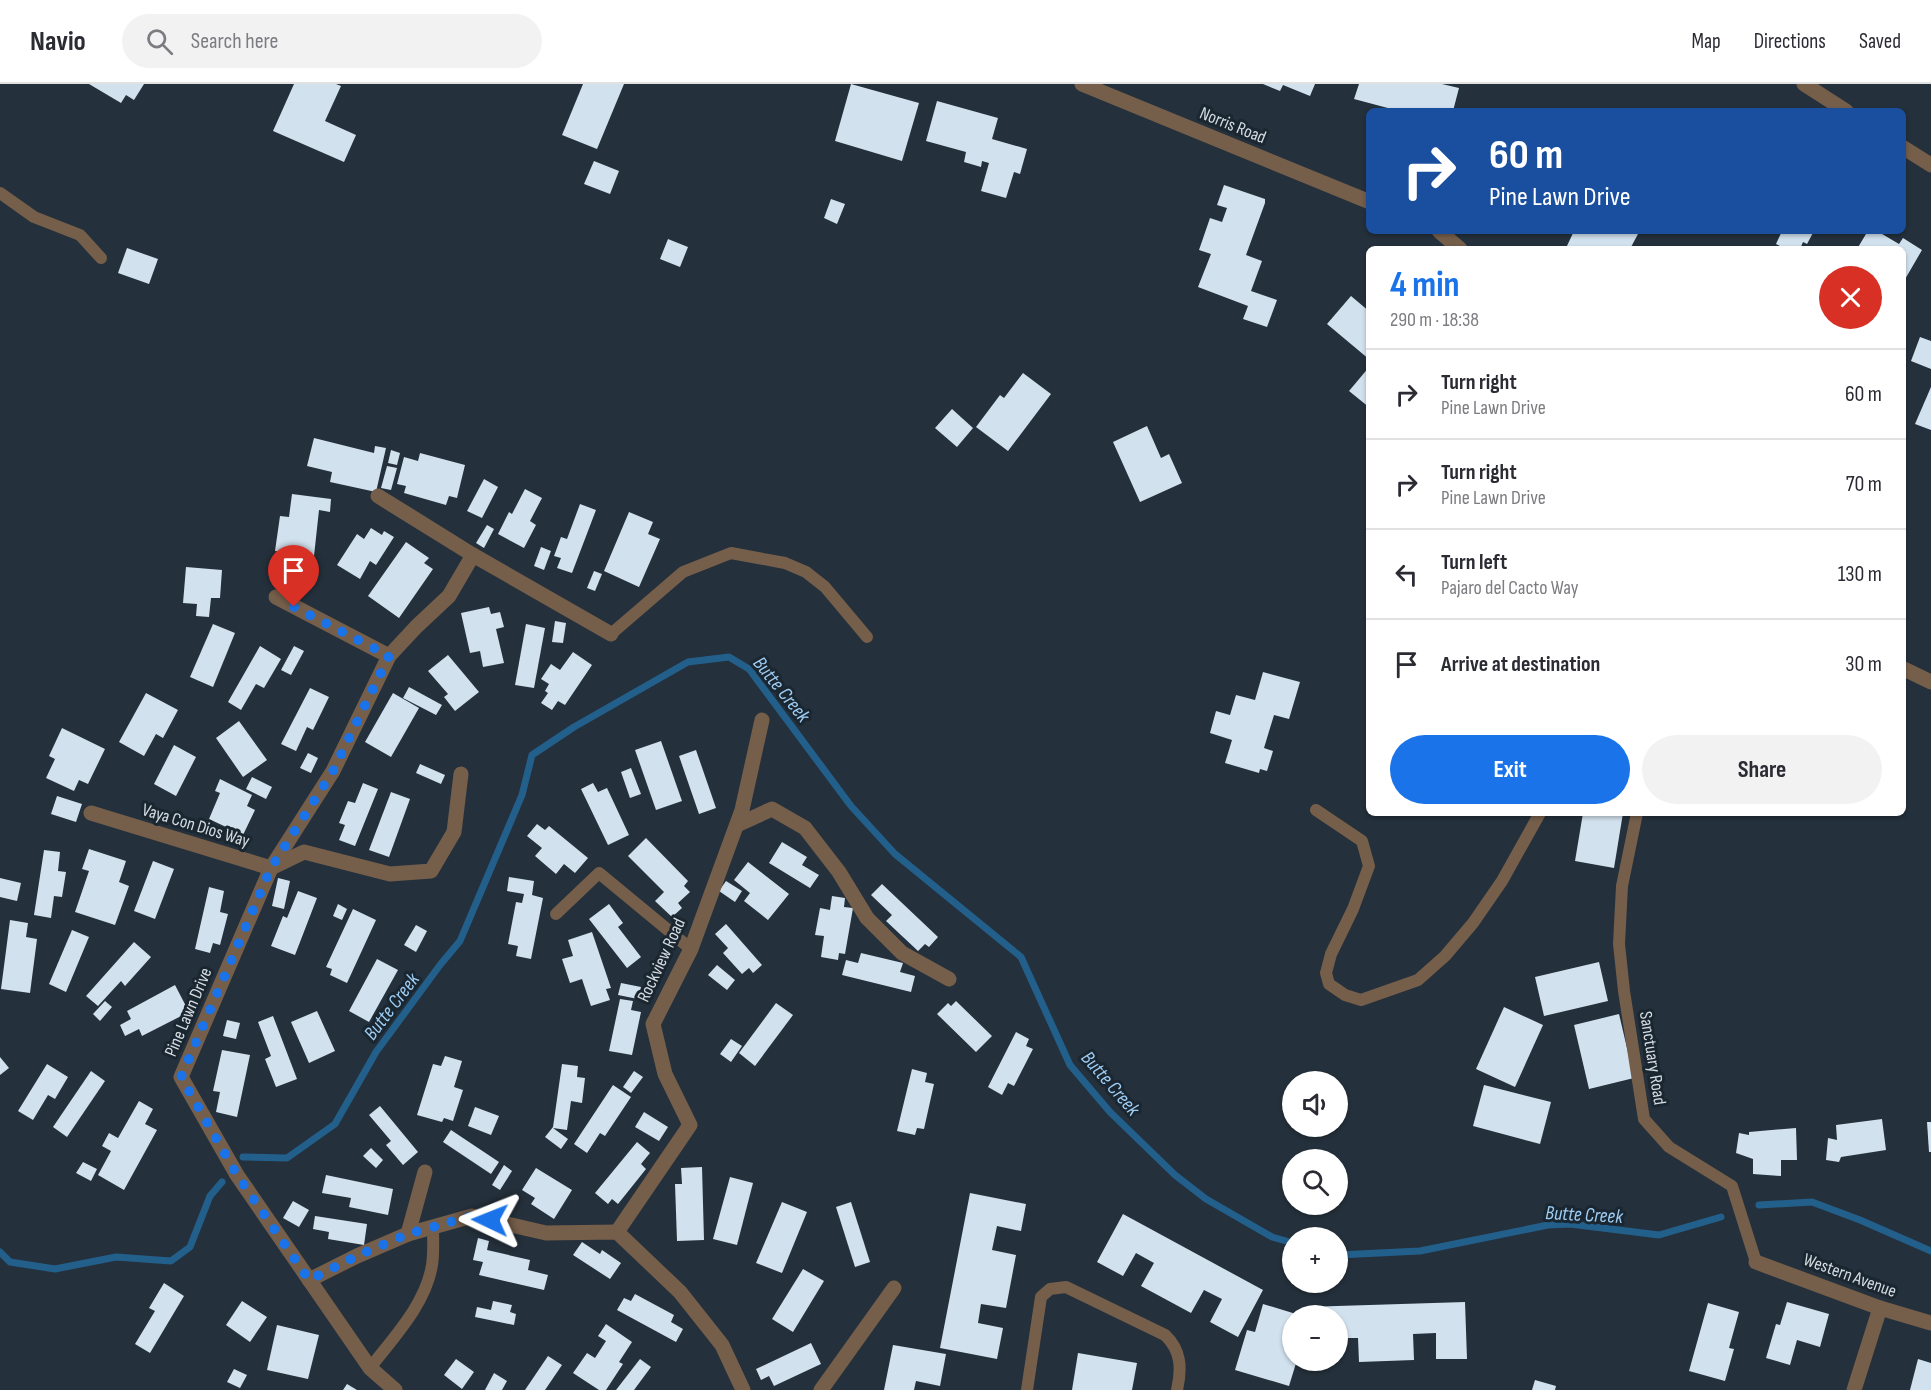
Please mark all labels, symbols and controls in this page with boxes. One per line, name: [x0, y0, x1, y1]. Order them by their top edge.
search box: [122, 14, 542, 68]
text: Navio: [30, 25, 86, 58]
icon: search: [143, 25, 176, 58]
text: Search here: [191, 28, 278, 55]
text: Map: [1691, 29, 1721, 54]
text: Directions: [1754, 29, 1826, 54]
text: Saved: [1859, 29, 1901, 54]
street label: Norris Road: [1197, 103, 1269, 148]
text: 60 m: [1489, 130, 1563, 181]
icon: right: [1390, 132, 1468, 210]
text: Pine Lawn Drive: [1489, 181, 1631, 213]
text: 4 min: [1390, 264, 1460, 307]
button: close: [1819, 266, 1882, 329]
text: 290 m · 18:38: [1390, 308, 1479, 332]
text: Turn right: [1441, 369, 1517, 396]
icon: right: [1390, 378, 1423, 411]
text: 60 m: [1845, 381, 1882, 408]
text: Pine Lawn Drive: [1441, 396, 1546, 420]
text: Turn right: [1441, 459, 1517, 486]
icon: right: [1390, 468, 1423, 501]
text: 70 m: [1846, 471, 1882, 498]
text: Pine Lawn Drive: [1441, 486, 1546, 510]
pin: [268, 545, 319, 607]
text: Turn left: [1441, 549, 1507, 576]
icon: arrive: [277, 554, 310, 587]
icon: left: [1390, 558, 1423, 591]
text: 130 m: [1838, 561, 1882, 588]
text: Pajaro del Cacto Way: [1441, 576, 1578, 600]
icon: arrive: [1390, 648, 1423, 681]
text: Arrive at destination: [1441, 651, 1600, 678]
text: 30 m: [1845, 651, 1882, 678]
water label: Butte Creek: [748, 652, 815, 728]
button: Exit: [1390, 735, 1630, 804]
button: Share: [1642, 735, 1882, 804]
street label: Vaya Con Dios Way: [140, 799, 252, 852]
street label: Rockview Road: [633, 915, 690, 1005]
street label: Pine Lawn Drive: [160, 965, 217, 1060]
water label: Butte Creek: [359, 968, 425, 1045]
street label: Sanctuary Road: [1635, 1010, 1670, 1106]
water label: Butte Creek: [1076, 1047, 1145, 1121]
map controls: [1282, 1071, 1348, 1371]
button: sound: [1282, 1071, 1348, 1137]
button: search: [1282, 1149, 1348, 1215]
position arrow: [458, 1188, 522, 1252]
water label: Butte Creek: [1545, 1201, 1624, 1229]
button: +: [1282, 1227, 1348, 1293]
street label: Western Avenue: [1800, 1249, 1899, 1302]
button: −: [1282, 1305, 1348, 1371]

